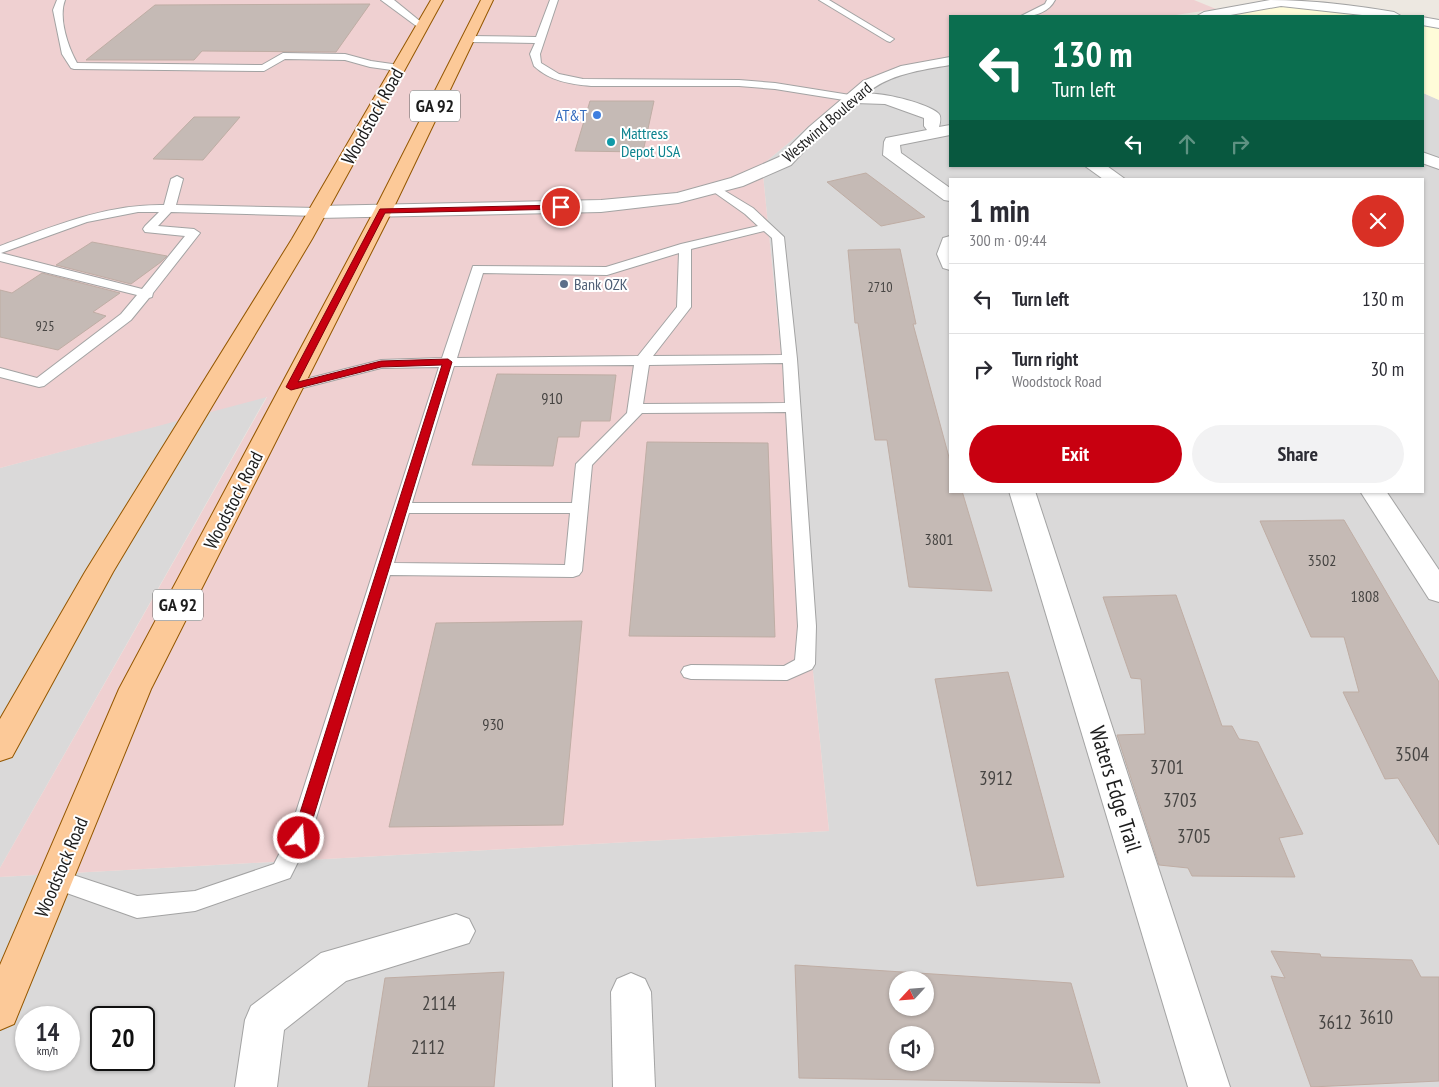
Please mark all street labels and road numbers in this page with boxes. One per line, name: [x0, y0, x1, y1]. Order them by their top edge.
street label: Woodstock Road: [336, 64, 408, 168]
street label: Westwind Boulevard: [778, 78, 876, 166]
road number: GA 92: [410, 90, 460, 122]
street label: Woodstock Road: [198, 447, 268, 553]
road number: GA 92: [153, 590, 203, 620]
street label: Waters Edge Trail: [1084, 723, 1149, 856]
street label: Woodstock Road: [29, 813, 93, 921]

